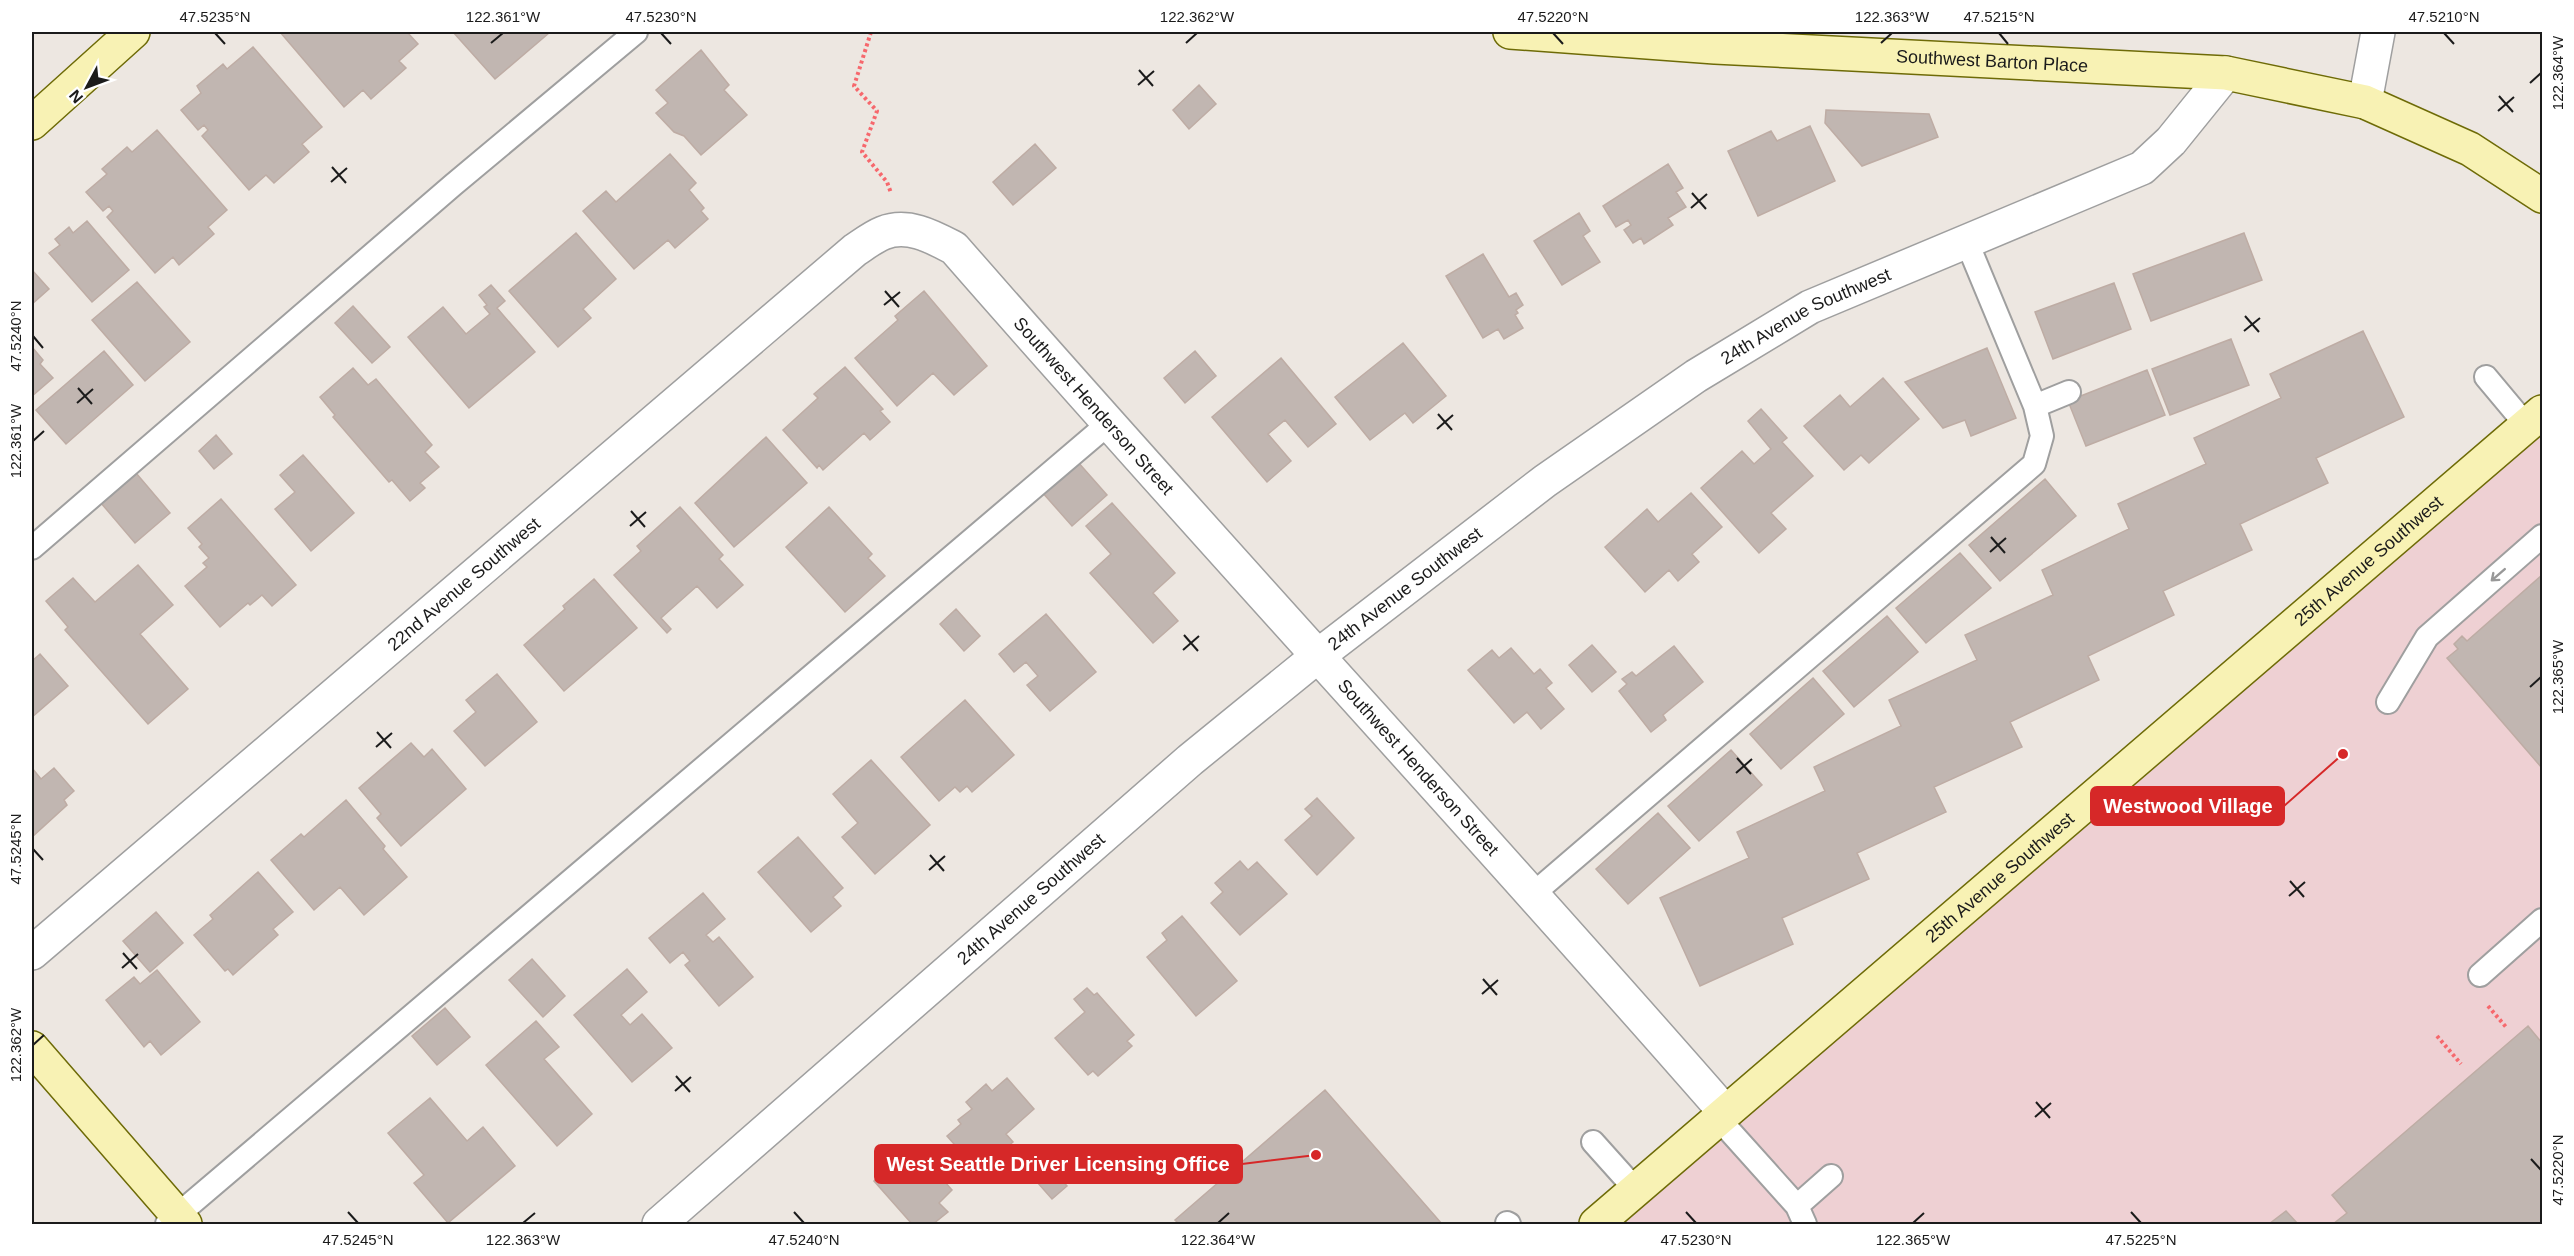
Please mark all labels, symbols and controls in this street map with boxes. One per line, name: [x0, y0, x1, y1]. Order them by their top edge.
text: 47.5235°N: [179, 8, 251, 25]
text: 122.361°W: [466, 8, 541, 25]
text: 47.5230°N: [625, 8, 697, 25]
text: 122.362°W: [1160, 8, 1235, 25]
text: 47.5220°N: [1517, 8, 1589, 25]
text: 122.363°W: [1855, 8, 1930, 25]
text: 47.5215°N: [1963, 8, 2035, 25]
text: 47.5210°N: [2408, 8, 2480, 25]
text: 122.364°W: [2549, 35, 2566, 110]
street label: Southwest Barton Place: [1896, 46, 2089, 76]
north arrow: [57, 57, 117, 117]
text: N: [66, 87, 86, 106]
street label: 24th Avenue Southwest: [1717, 264, 1894, 369]
text: 47.5240°N: [7, 300, 24, 372]
street label: Southwest Henderson Street: [1010, 313, 1178, 499]
text: 122.361°W: [7, 403, 24, 478]
street label: 25th Avenue Southwest: [2290, 492, 2447, 630]
street label: 22nd Avenue Southwest: [384, 513, 544, 655]
street label: 24th Avenue Southwest: [1324, 523, 1486, 654]
one-way arrow: [2491, 568, 2506, 582]
text: 122.365°W: [2549, 639, 2566, 714]
street label: Southwest Henderson Street: [1334, 675, 1503, 860]
callout: Westwood Village: [2091, 787, 2284, 825]
text: Westwood Village: [2103, 795, 2273, 817]
street label: 25th Avenue Southwest: [1921, 808, 2078, 947]
text: 47.5245°N: [7, 813, 24, 885]
street label: 24th Avenue Southwest: [953, 829, 1109, 969]
text: 122.362°W: [7, 1007, 24, 1082]
text: 47.5220°N: [2549, 1134, 2566, 1206]
callout: West Seattle Driver Licensing Office: [875, 1145, 1242, 1183]
text: West Seattle Driver Licensing Office: [886, 1153, 1230, 1175]
text: 47.5245°N: [322, 1231, 394, 1248]
text: 122.363°W: [486, 1231, 561, 1248]
text: 47.5240°N: [768, 1231, 840, 1248]
text: 122.364°W: [1181, 1231, 1256, 1248]
text: 47.5230°N: [1660, 1231, 1732, 1248]
text: 122.365°W: [1876, 1231, 1951, 1248]
text: 47.5225°N: [2105, 1231, 2177, 1248]

